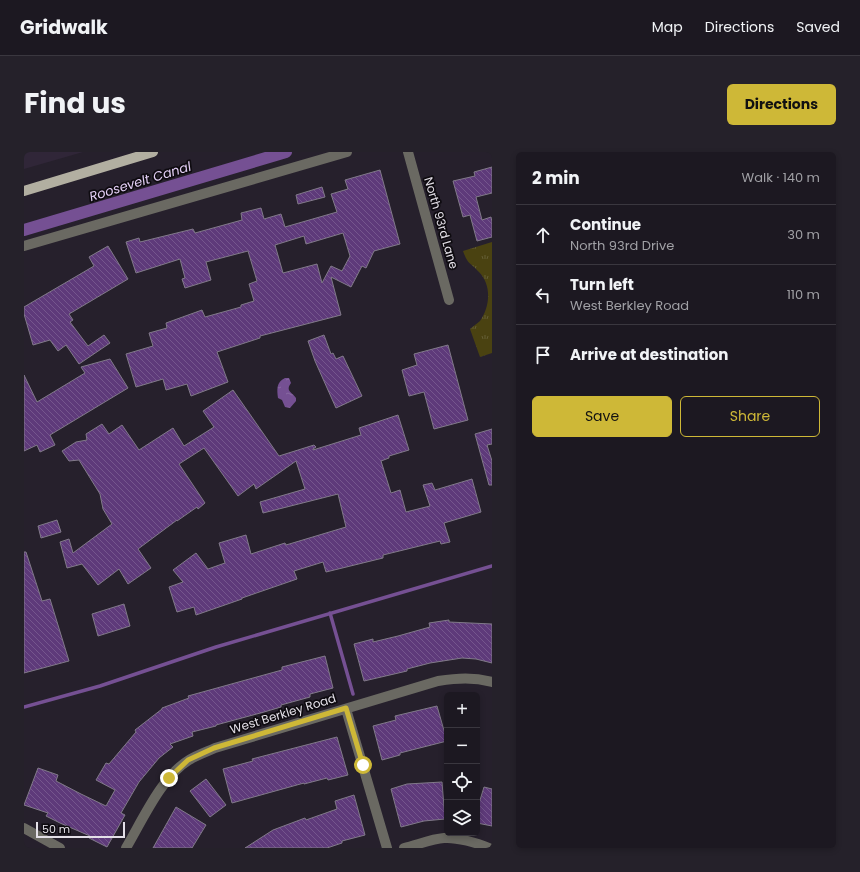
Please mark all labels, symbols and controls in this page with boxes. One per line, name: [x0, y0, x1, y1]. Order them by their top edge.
text: Gridwalk: [20, 14, 108, 41]
text: Map: [652, 17, 683, 37]
text: Directions: [705, 17, 774, 37]
text: Saved: [796, 17, 840, 37]
text: Find us: [24, 84, 126, 123]
button: Directions: [727, 84, 836, 125]
water label: Roosevelt Canal: [87, 157, 194, 206]
text: 2 min: [532, 166, 580, 190]
text: Walk · 140 m: [742, 168, 820, 187]
street label: North 93rd Lane: [420, 175, 463, 271]
text: Continue: [570, 214, 641, 235]
icon: ahead: [532, 224, 554, 246]
text: 30 m: [787, 225, 820, 244]
text: North 93rd Drive: [570, 236, 674, 255]
text: Turn left: [570, 274, 634, 295]
icon: left: [532, 284, 554, 306]
text: 110 m: [787, 285, 820, 304]
text: West Berkley Road: [570, 296, 689, 315]
icon: arrive: [532, 344, 554, 366]
text: Arrive at destination: [570, 344, 728, 365]
button: Save: [532, 396, 672, 437]
button: Share: [680, 396, 820, 437]
street label: West Berkley Road: [228, 689, 338, 738]
map controls: [444, 692, 480, 836]
button: +: [444, 692, 480, 728]
button: −: [444, 728, 480, 764]
route start: [354, 756, 372, 774]
button: locate: [444, 764, 480, 800]
route end: [160, 769, 178, 787]
button: layers: [444, 800, 480, 836]
scale bar: [36, 820, 125, 839]
text: 50 m: [42, 821, 70, 837]

